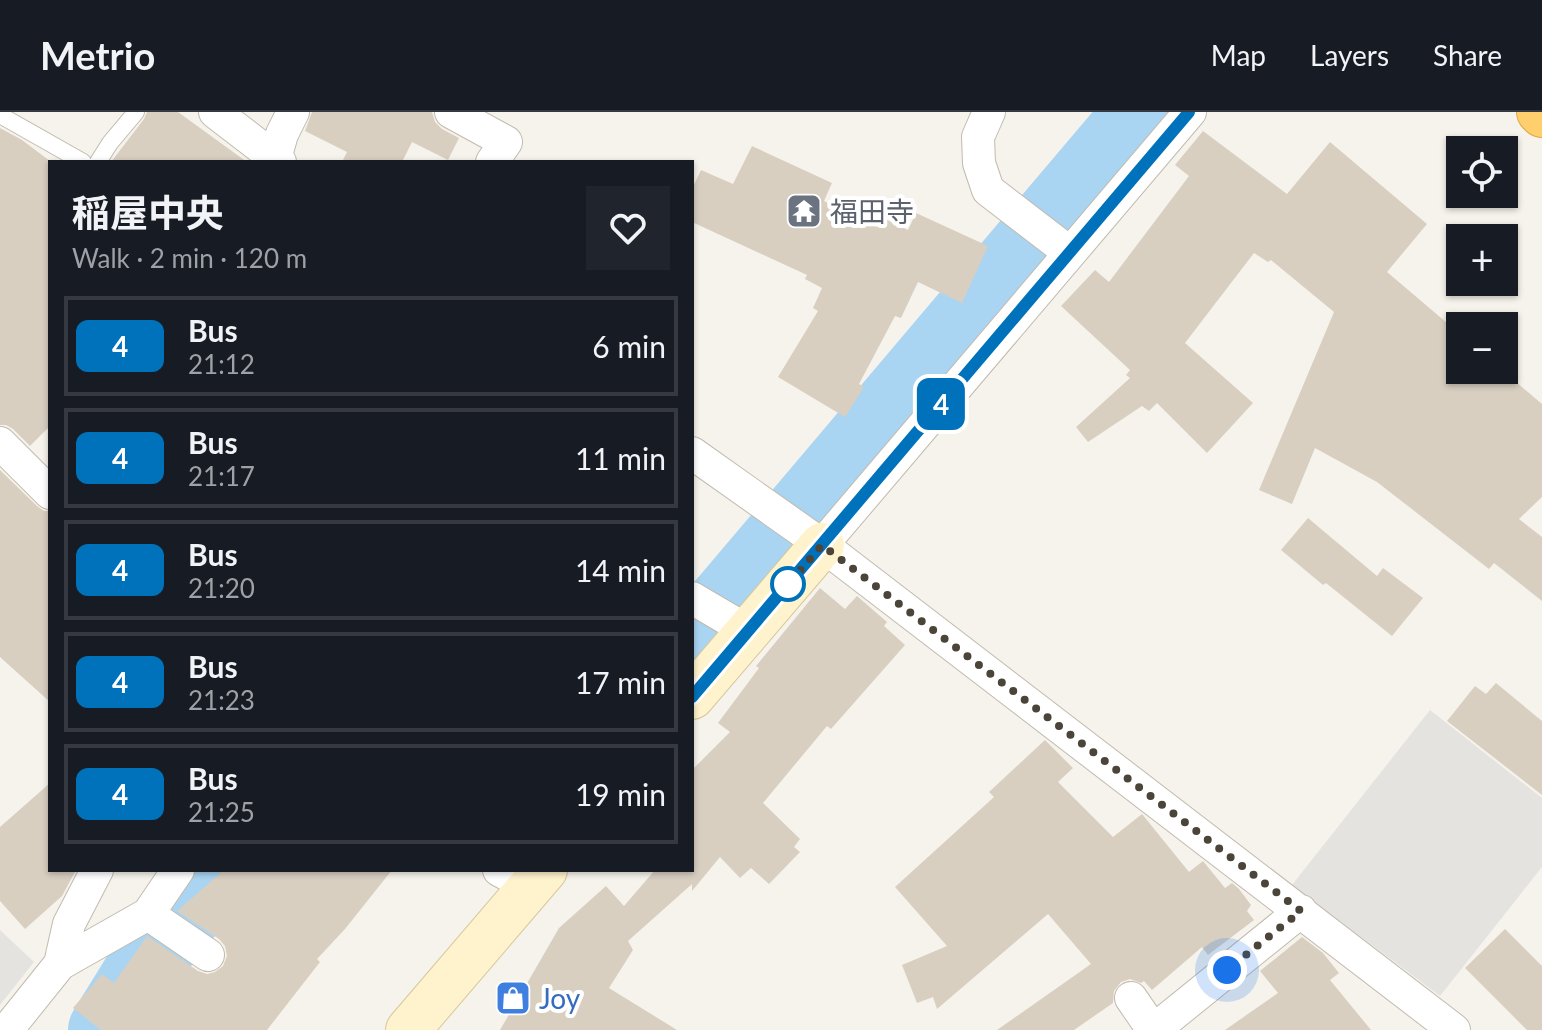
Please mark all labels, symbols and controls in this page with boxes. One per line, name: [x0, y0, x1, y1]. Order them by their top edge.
text: Metrio: [40, 32, 155, 78]
text: Map: [1211, 38, 1266, 72]
text: Layers: [1310, 38, 1389, 72]
text: Share: [1433, 38, 1502, 72]
map controls: [1446, 136, 1518, 384]
button: locate: [1446, 136, 1518, 208]
button: heart: [586, 186, 670, 270]
text: 稲屋中央: [72, 189, 224, 235]
temple icon: 福田寺: [785, 192, 823, 230]
place label: 福田寺: [830, 194, 914, 228]
button: +: [1446, 224, 1518, 296]
text: Walk · 2 min · 120 m: [72, 242, 307, 274]
text: Bus: [188, 312, 238, 348]
button: −: [1446, 312, 1518, 384]
text: 6 min: [592, 328, 666, 364]
text: 4: [112, 329, 128, 363]
text: 21:12: [188, 348, 255, 380]
line badge: 4: [915, 378, 967, 430]
text: 4: [933, 387, 949, 421]
text: Bus: [188, 424, 238, 460]
text: 11 min: [575, 440, 666, 476]
text: 4: [112, 441, 128, 475]
text: 21:17: [188, 460, 255, 492]
text: Bus: [188, 536, 238, 572]
text: 14 min: [575, 552, 666, 588]
text: 4: [112, 553, 128, 587]
unlabelled marker: [771, 567, 805, 601]
text: 21:20: [188, 572, 255, 604]
text: Bus: [188, 648, 238, 684]
text: 17 min: [575, 664, 666, 700]
text: 4: [112, 665, 128, 699]
text: 21:23: [188, 684, 255, 716]
text: Bus: [188, 760, 238, 796]
text: 19 min: [575, 776, 666, 812]
text: 4: [112, 777, 128, 811]
text: 21:25: [188, 796, 255, 828]
your location: [1207, 950, 1247, 990]
shop icon: Joy: [494, 979, 532, 1017]
place label: Joy: [539, 981, 581, 1015]

